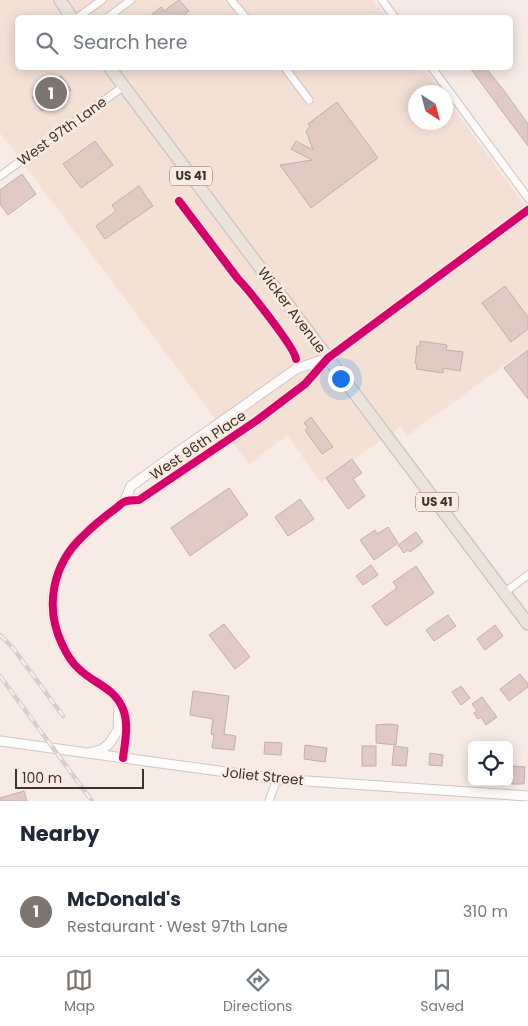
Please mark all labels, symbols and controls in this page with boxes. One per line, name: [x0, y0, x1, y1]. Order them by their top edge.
search box: [15, 15, 513, 70]
icon: search: [33, 29, 61, 57]
text: Search here: [73, 29, 187, 56]
pin: 1: [35, 74, 67, 112]
north arrow: [408, 85, 453, 130]
street label: West 97th Lane: [13, 92, 111, 170]
road number: US 41: [170, 167, 212, 186]
street label: Wicker Avenue: [253, 263, 331, 357]
your location: [328, 366, 354, 392]
street label: West 96th Place: [146, 405, 250, 485]
road number: US 41: [416, 492, 458, 512]
map controls: [468, 741, 513, 786]
button: locate: [468, 741, 513, 786]
street label: Joliet Street: [221, 762, 305, 790]
scale bar: [15, 766, 144, 789]
text: 100 m: [22, 768, 62, 788]
text: Nearby: [20, 819, 100, 848]
text: McDonald's: [67, 886, 181, 913]
text: 1: [33, 900, 39, 923]
text: 310 m: [463, 900, 508, 923]
text: Restaurant · West 97th Lane: [67, 915, 288, 938]
tab: Map: [64, 966, 95, 1017]
tab: Directions: [223, 966, 292, 1017]
tab: Saved: [420, 966, 464, 1017]

